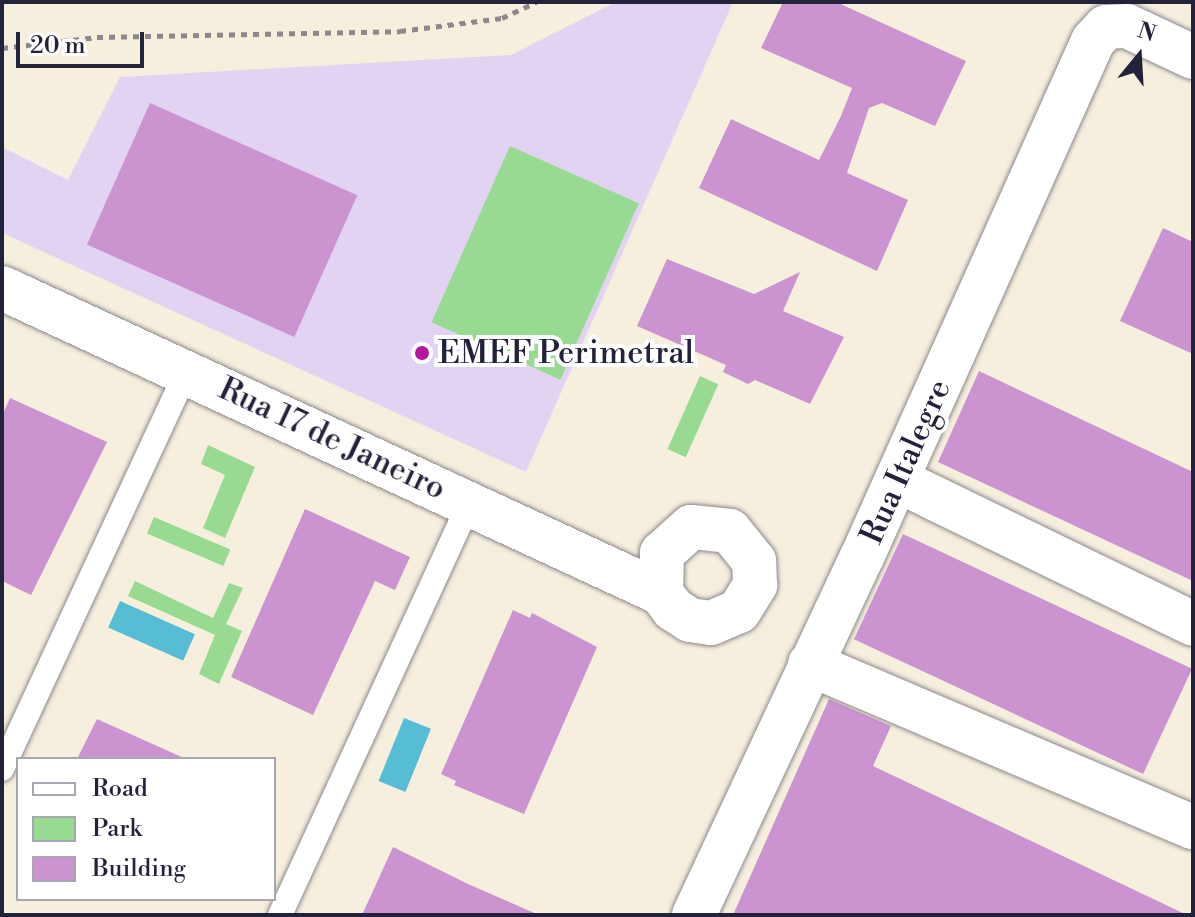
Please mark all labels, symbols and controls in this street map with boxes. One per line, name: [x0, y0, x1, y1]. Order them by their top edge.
scale bar: [20, 16, 148, 66]
north arrow: [1099, 16, 1179, 96]
text: N: [1134, 17, 1159, 48]
text: 20 m: [30, 31, 86, 61]
place label: EMEF Perimetral: [438, 334, 694, 372]
marker: EMEF Perimetral: [413, 344, 431, 362]
street label: Rua 17 de Janeiro: [212, 370, 452, 508]
street label: Rua Italegre: [853, 374, 959, 550]
legend: [16, 757, 276, 901]
text: Road: [92, 774, 148, 804]
text: Park: [92, 814, 142, 844]
text: Building: [92, 854, 186, 884]

